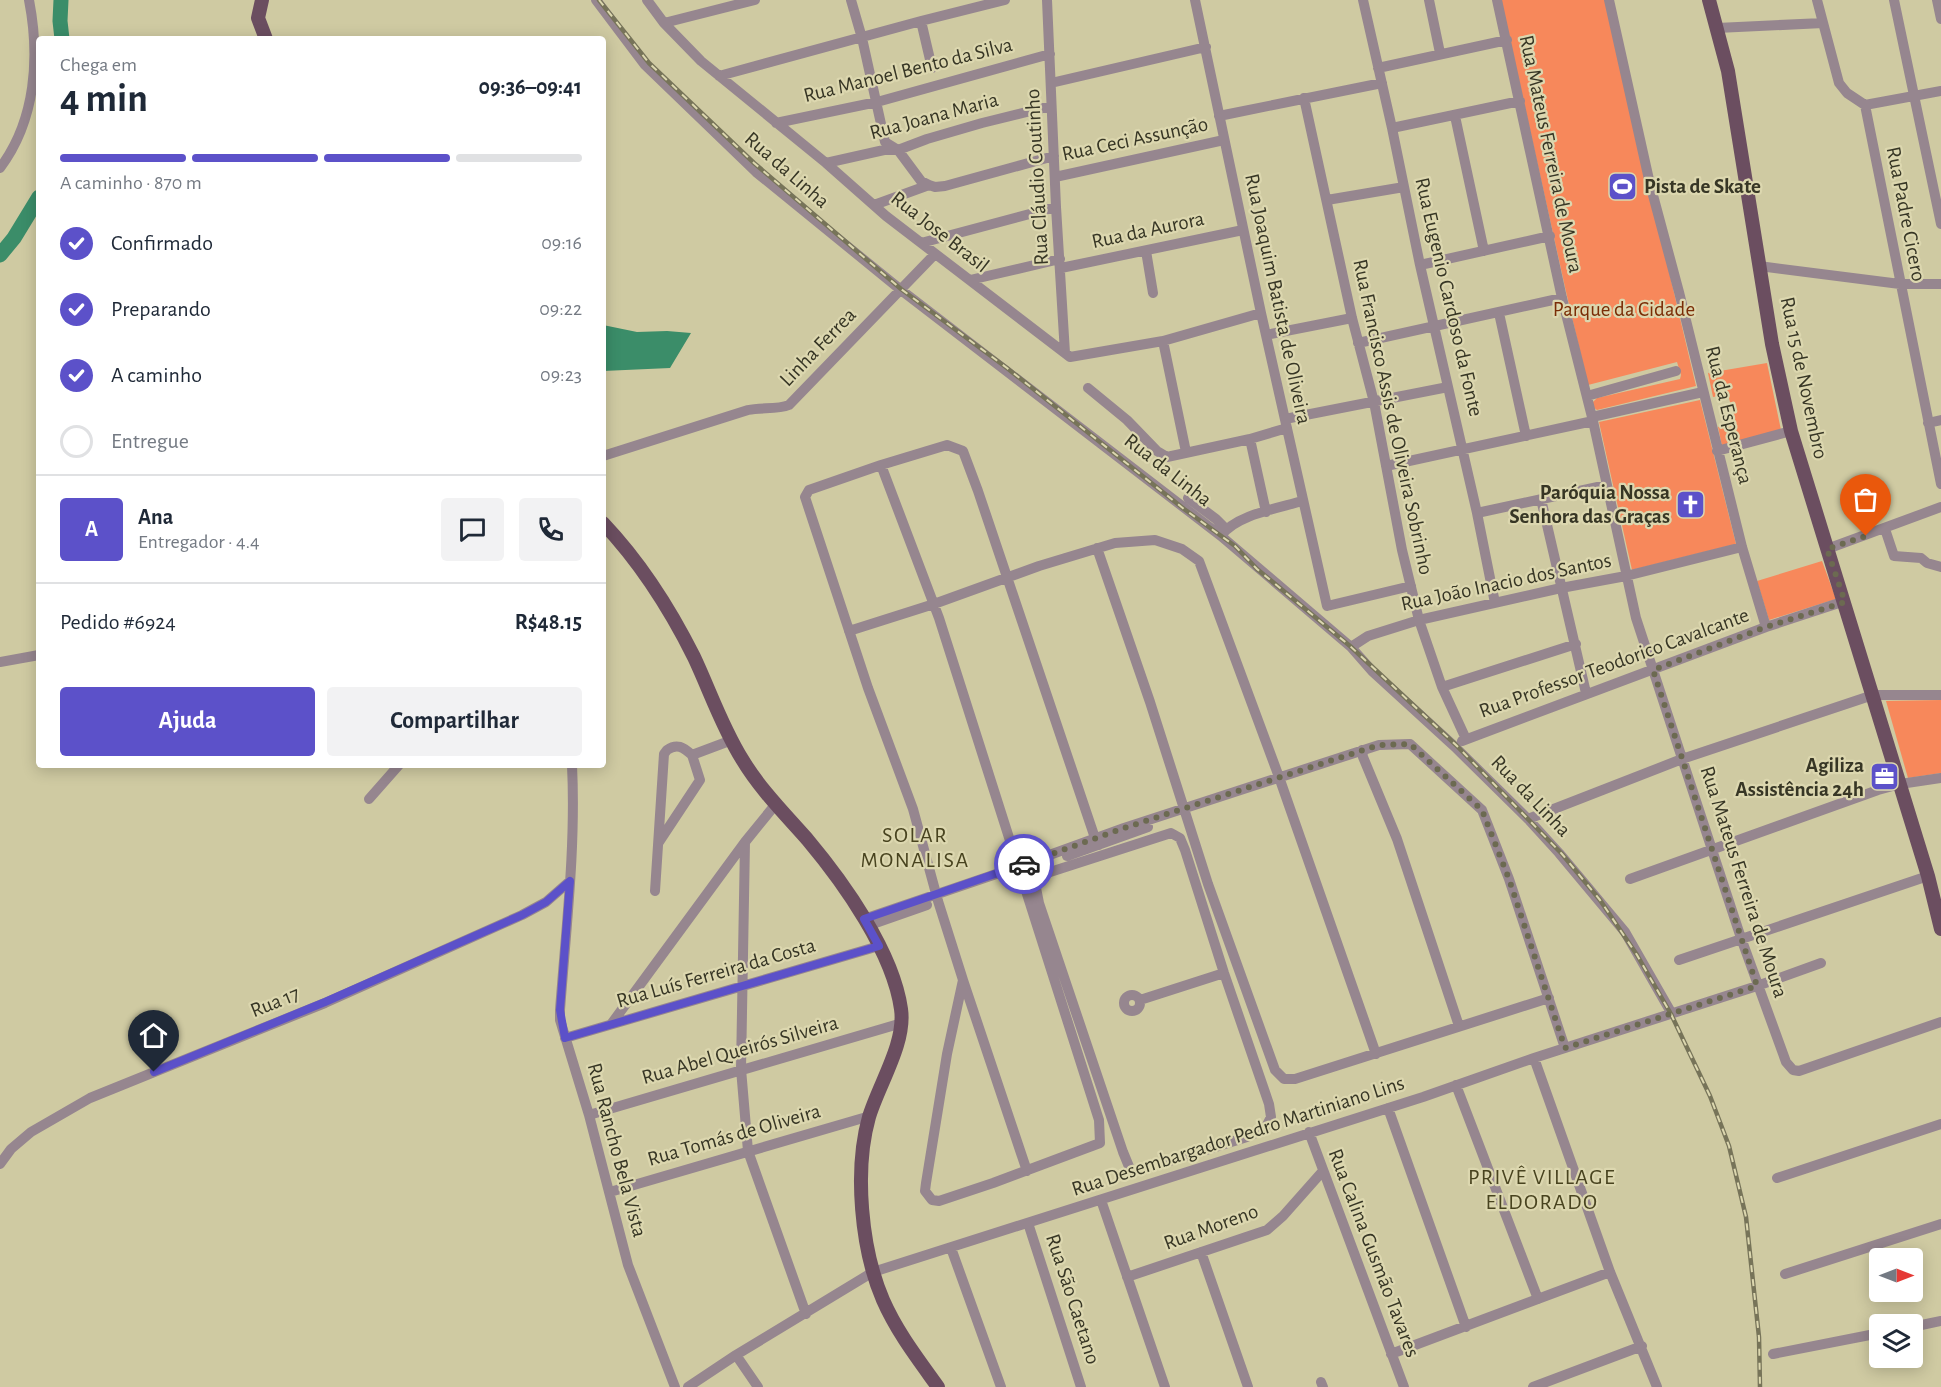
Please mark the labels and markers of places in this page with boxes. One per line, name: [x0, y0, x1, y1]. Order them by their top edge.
sports icon: Pista de Skate: [1607, 170, 1639, 202]
place label: Pista de Skate: [1644, 176, 1761, 197]
pin: [1840, 474, 1891, 536]
place label: Paróquia Nossa Senhora das Graças: [1509, 482, 1670, 527]
church icon: Paróquia Nossa Senhora das Graças: [1675, 488, 1707, 520]
place label: Agiliza Assistência 24h: [1735, 755, 1864, 800]
office icon: Agiliza Assistência 24h: [1869, 761, 1901, 793]
pin: [128, 1010, 179, 1072]

